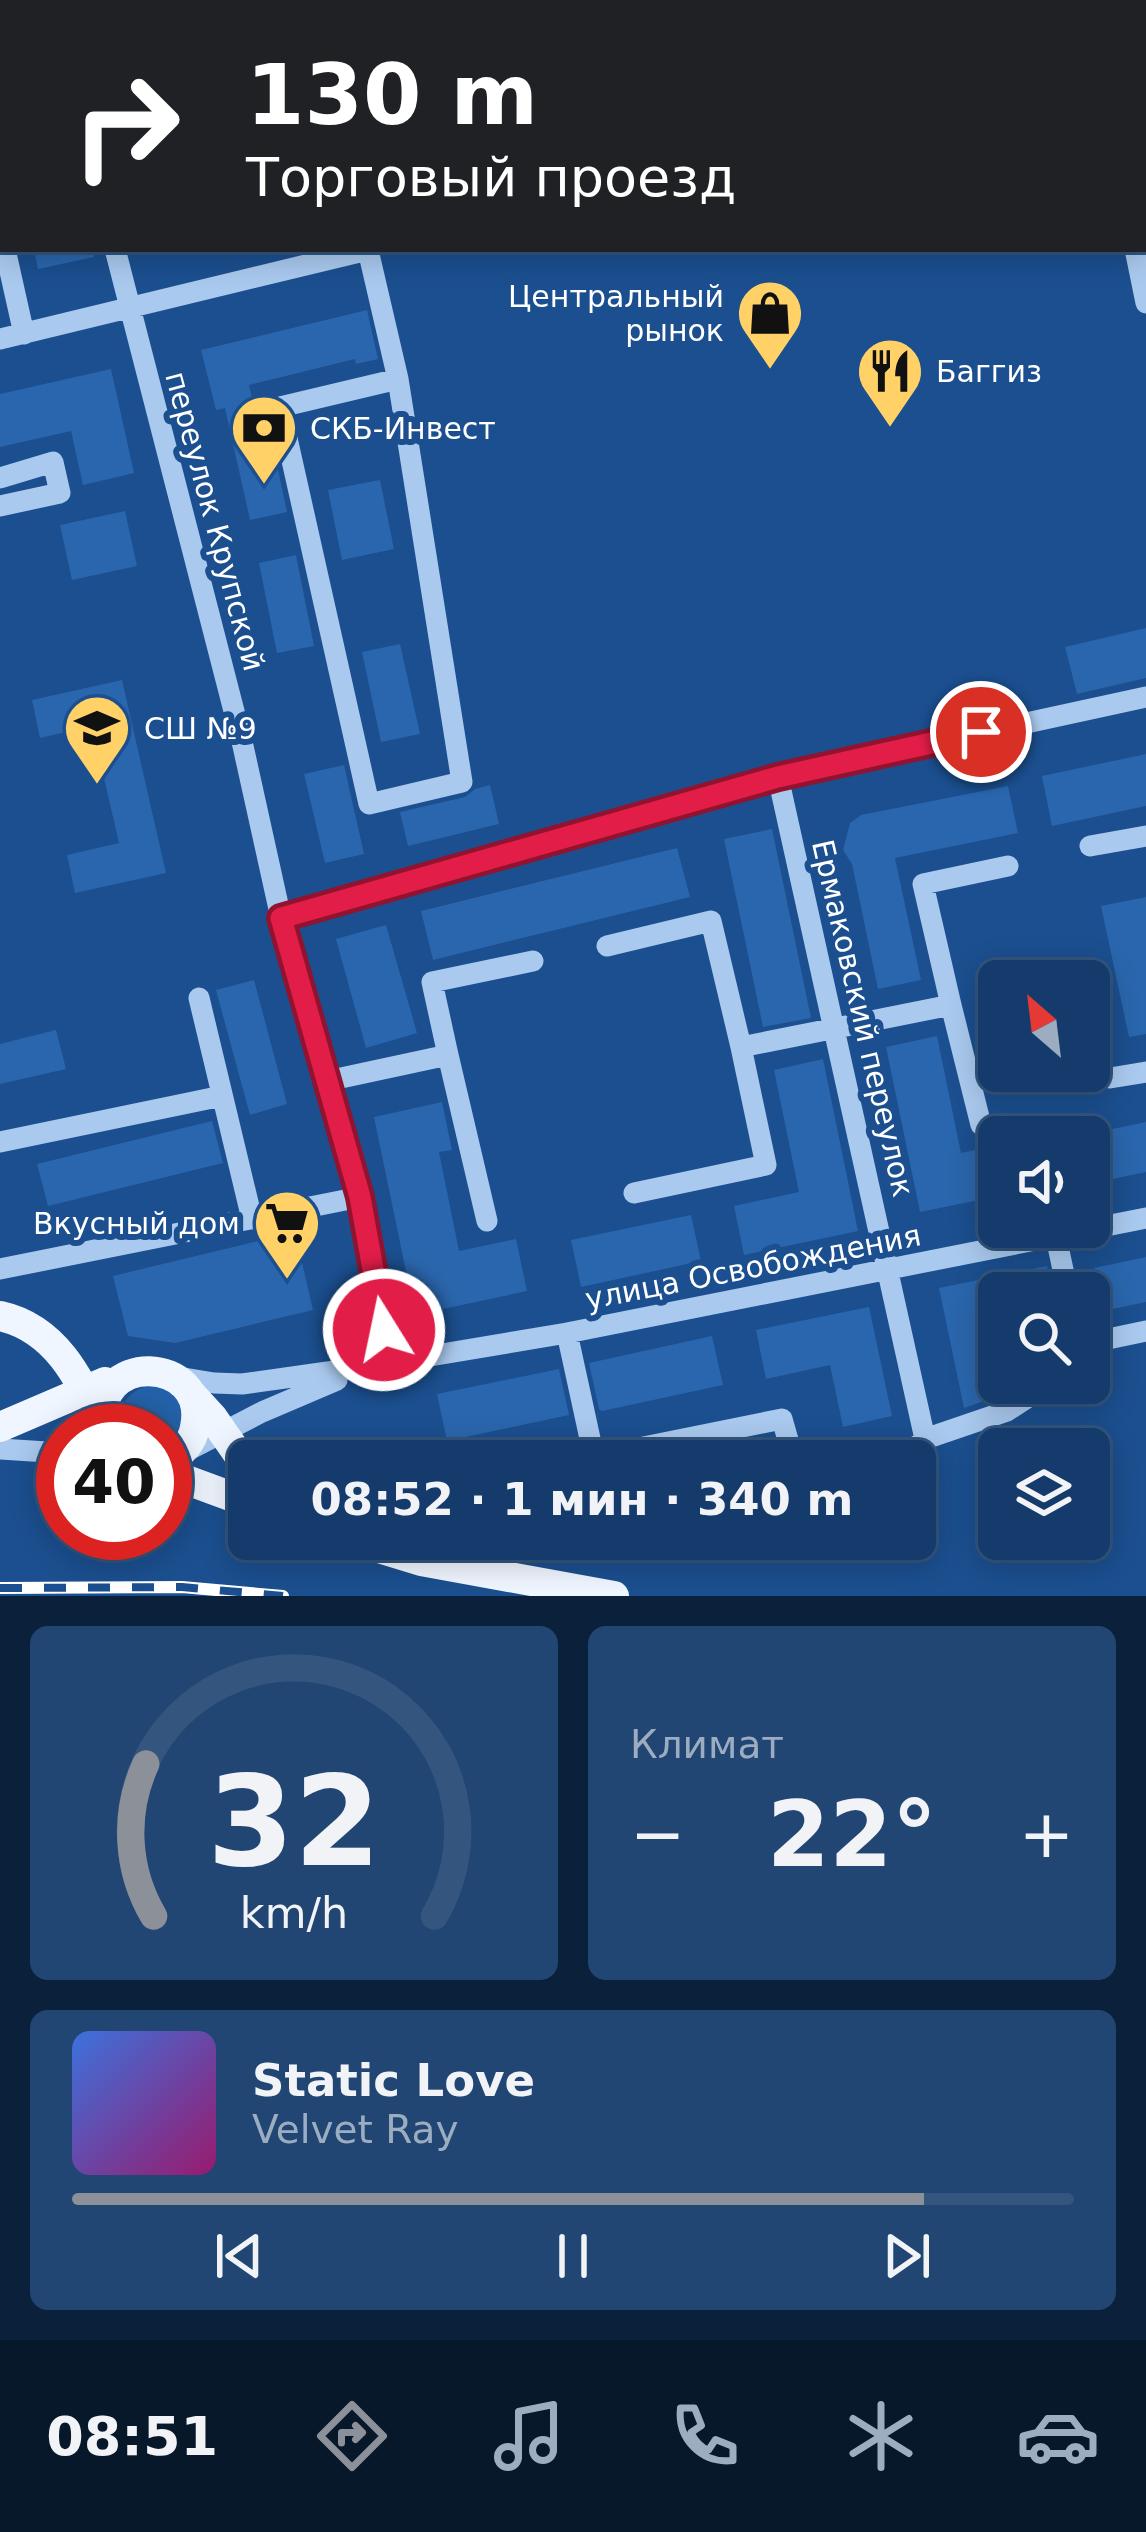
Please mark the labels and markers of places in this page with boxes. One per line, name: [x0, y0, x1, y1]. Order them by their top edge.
shop icon: Центральный рынок: [735, 278, 805, 372]
place label: Центральный рынок: [508, 279, 724, 348]
restaurant icon: Баггиз: [855, 336, 925, 430]
place label: Баггиз: [936, 354, 1042, 389]
bank icon: СКБ-Инвест: [229, 393, 299, 487]
place label: СКБ-Инвест: [310, 411, 496, 446]
pin: [930, 681, 1032, 783]
school or university icon: СШ №9: [62, 693, 132, 787]
place label: СШ №9: [144, 711, 257, 746]
supermarket icon: Вкусный дом: [252, 1188, 322, 1282]
place label: Вкусный дом: [33, 1206, 240, 1241]

